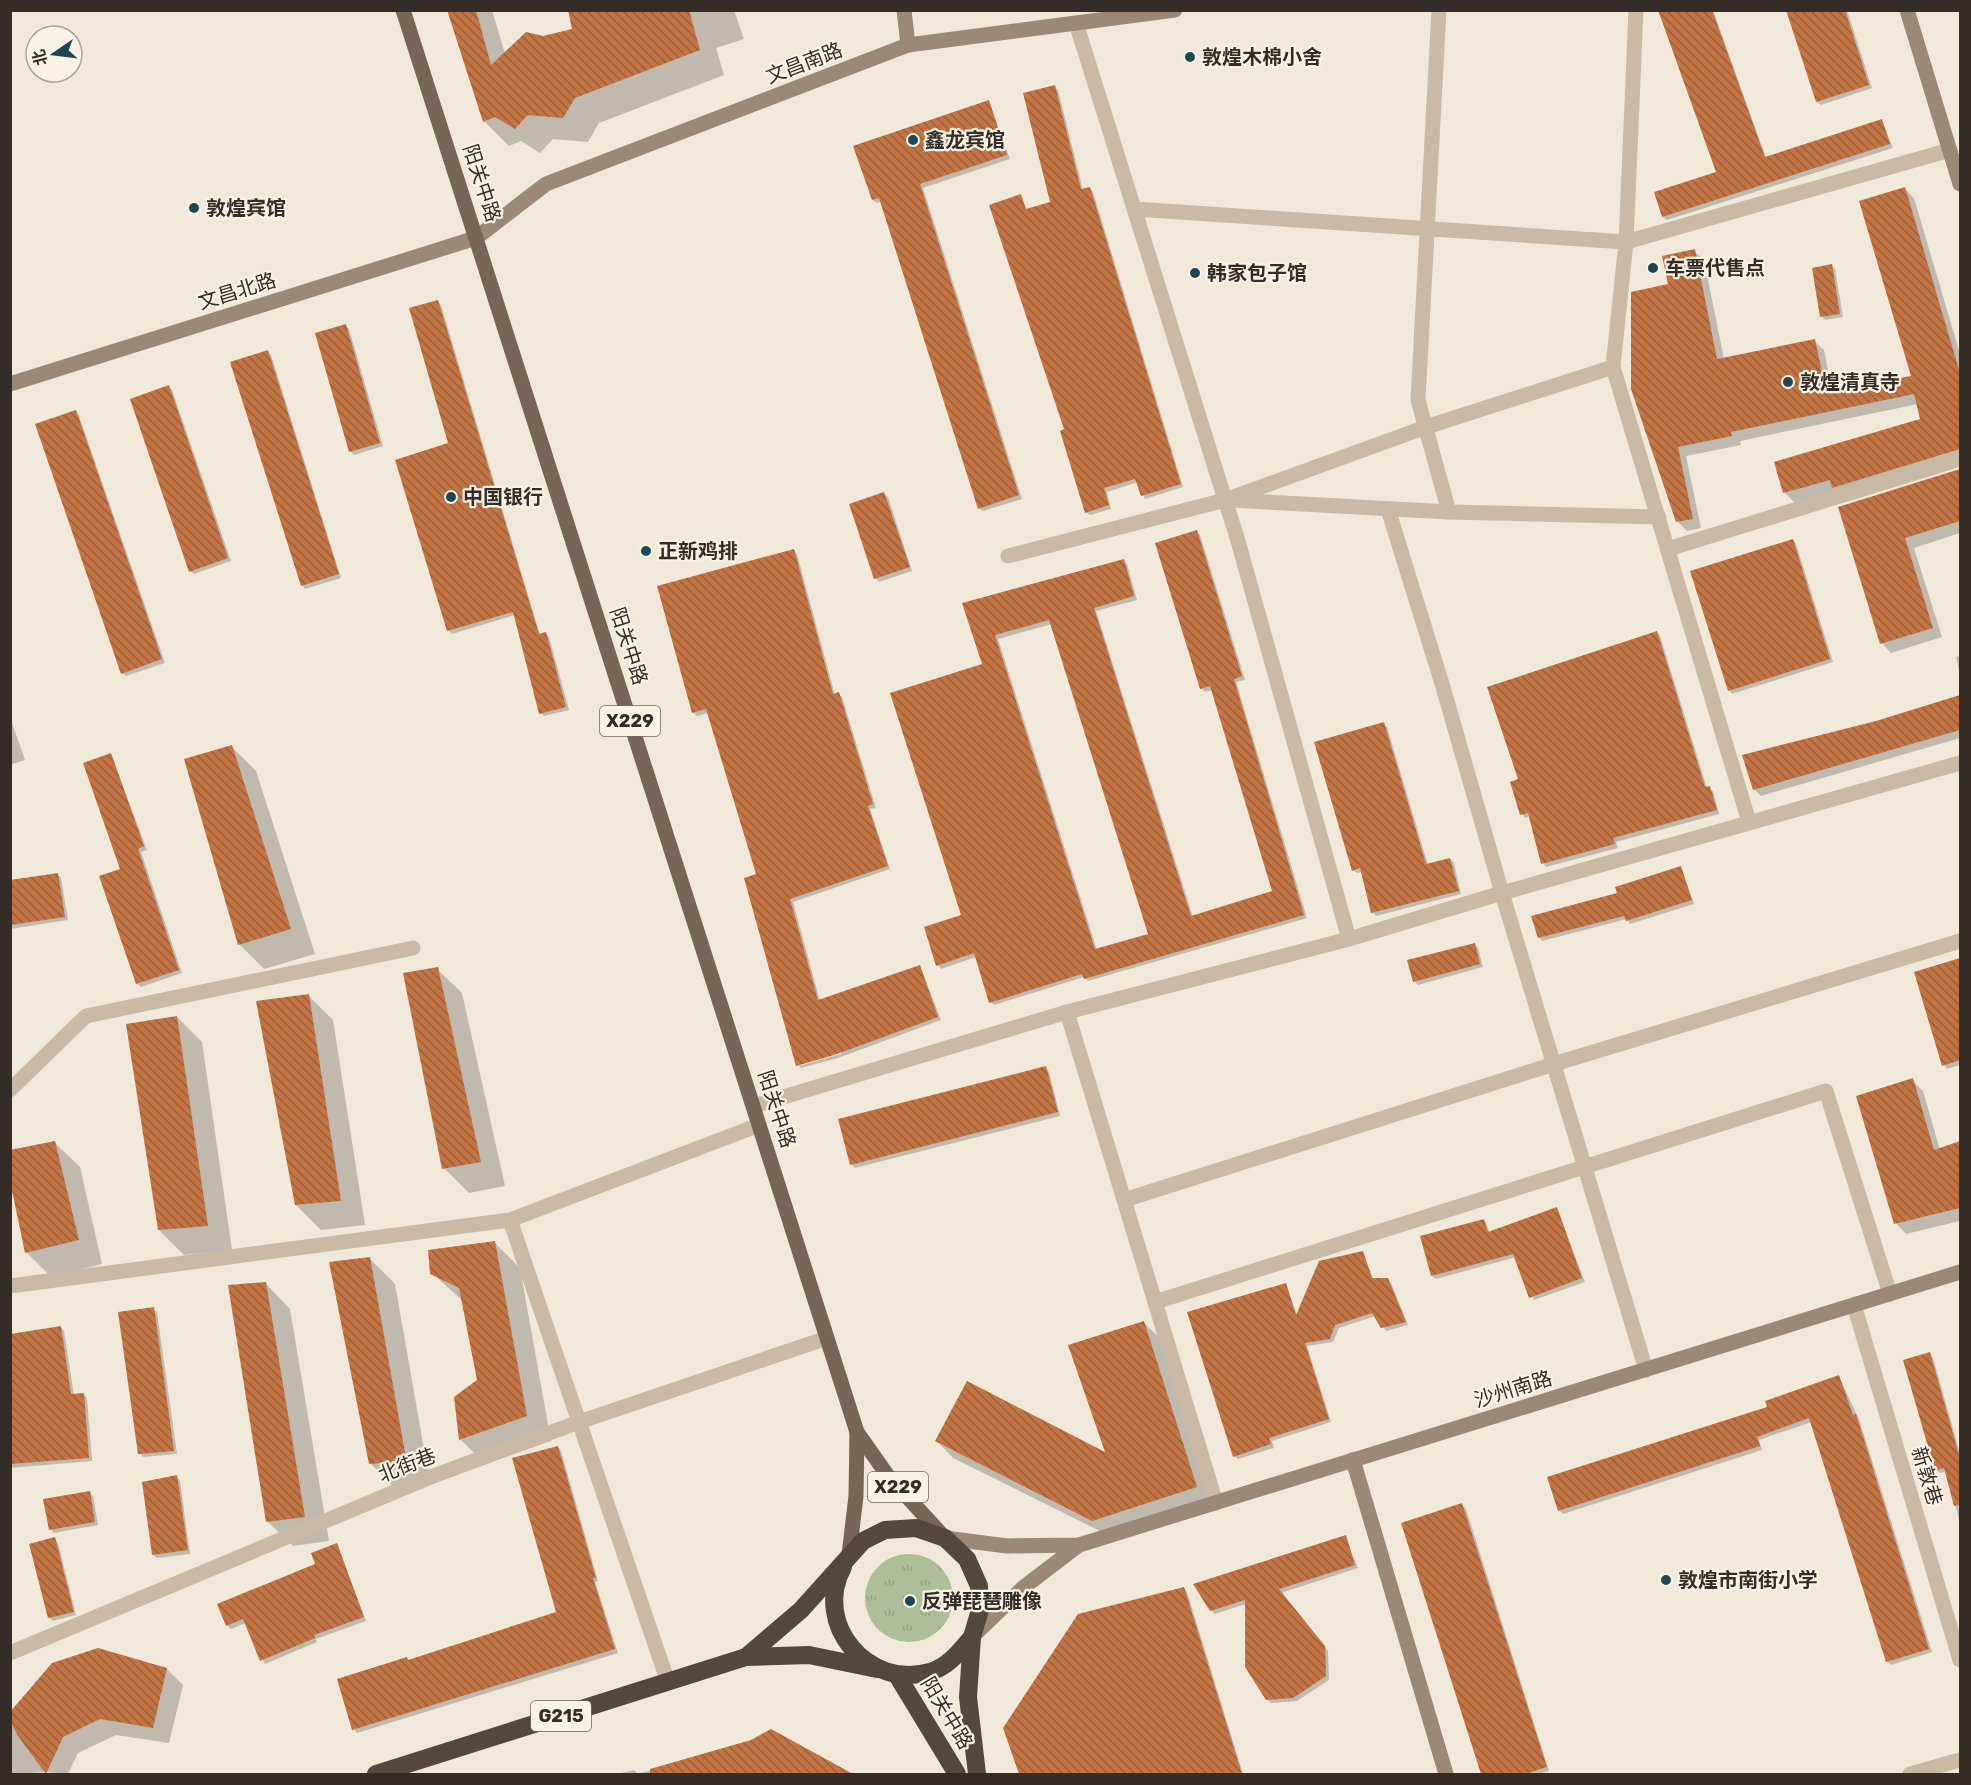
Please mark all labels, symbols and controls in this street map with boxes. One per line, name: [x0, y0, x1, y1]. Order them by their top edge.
north arrow: [24, 24, 84, 84]
street label: 文昌南路: [762, 37, 846, 89]
place label: 敦煌木棉小舍: [1202, 45, 1322, 69]
text: 北: [29, 47, 51, 68]
marker: 敦煌木棉小舍: [1183, 50, 1197, 64]
place label: 鑫龙宾馆: [925, 128, 1005, 152]
marker: 鑫龙宾馆: [906, 133, 920, 147]
street label: 阳关中路: [458, 141, 506, 225]
place label: 敦煌宾馆: [206, 196, 286, 220]
marker: 敦煌宾馆: [187, 201, 201, 215]
place label: 车票代售点: [1665, 256, 1765, 280]
place label: 韩家包子馆: [1207, 261, 1307, 285]
marker: 车票代售点: [1646, 261, 1660, 275]
marker: 韩家包子馆: [1188, 266, 1202, 280]
street label: 文昌北路: [195, 268, 279, 314]
place label: 敦煌清真寺: [1800, 370, 1900, 394]
marker: 敦煌清真寺: [1781, 375, 1795, 389]
place label: 中国银行: [463, 485, 543, 509]
marker: 中国银行: [444, 490, 458, 504]
place label: 正新鸡排: [658, 539, 738, 563]
marker: 正新鸡排: [639, 544, 653, 558]
street label: 阳关中路: [605, 604, 653, 688]
road number: X229: [600, 706, 660, 736]
street label: 阳关中路: [753, 1067, 801, 1151]
street label: 沙州南路: [1471, 1366, 1555, 1412]
street label: 北街巷: [375, 1443, 439, 1487]
street label: 新敦巷: [1907, 1444, 1947, 1508]
road number: X229: [868, 1472, 928, 1502]
place label: 敦煌市南街小学: [1678, 1568, 1818, 1592]
marker: 敦煌市南街小学: [1659, 1573, 1673, 1587]
place label: 反弹琵琶雕像: [922, 1589, 1042, 1613]
marker: 反弹琵琶雕像: [903, 1594, 917, 1608]
street label: 阳关中路: [916, 1673, 978, 1753]
road number: G215: [531, 1701, 591, 1731]

